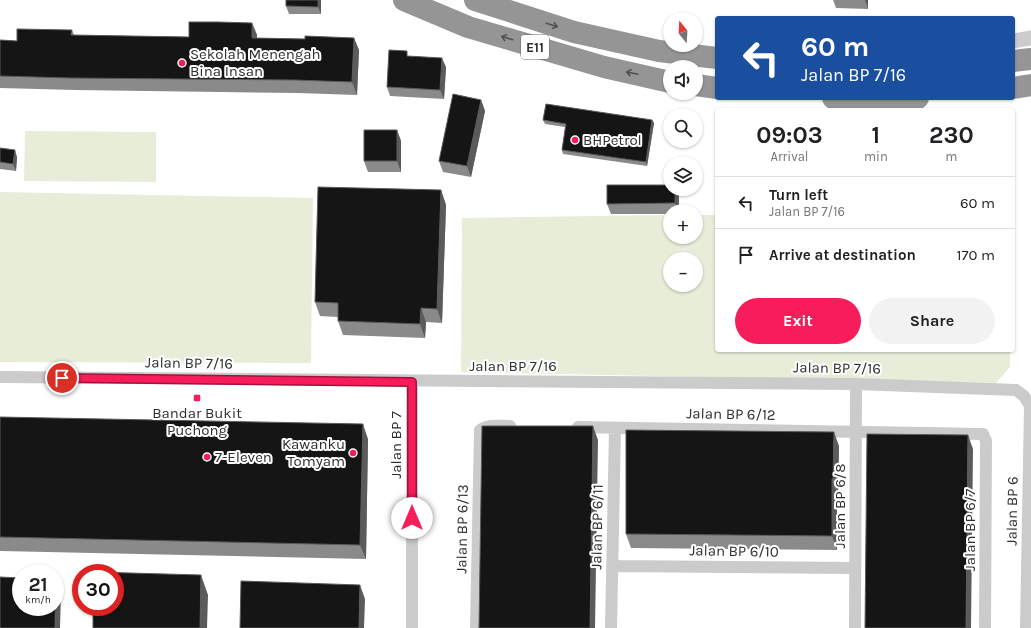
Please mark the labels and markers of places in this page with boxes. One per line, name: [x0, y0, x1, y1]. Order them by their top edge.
place label: Sekolah Menengah Bina Insan: [190, 45, 320, 80]
marker: Sekolah Menengah Bina Insan: [177, 58, 187, 68]
place label: BHPetrol: [583, 131, 642, 149]
marker: BHPetrol: [570, 135, 580, 145]
pin: [45, 361, 79, 395]
marker: Bandar Bukit Puchong: [192, 393, 202, 403]
place label: Bandar Bukit Puchong: [152, 404, 242, 439]
place label: Kawanku Tomyam: [282, 435, 345, 470]
place label: 7-Eleven: [215, 448, 272, 466]
marker: Kawanku Tomyam: [348, 448, 358, 458]
marker: 7-Eleven: [202, 452, 212, 462]

